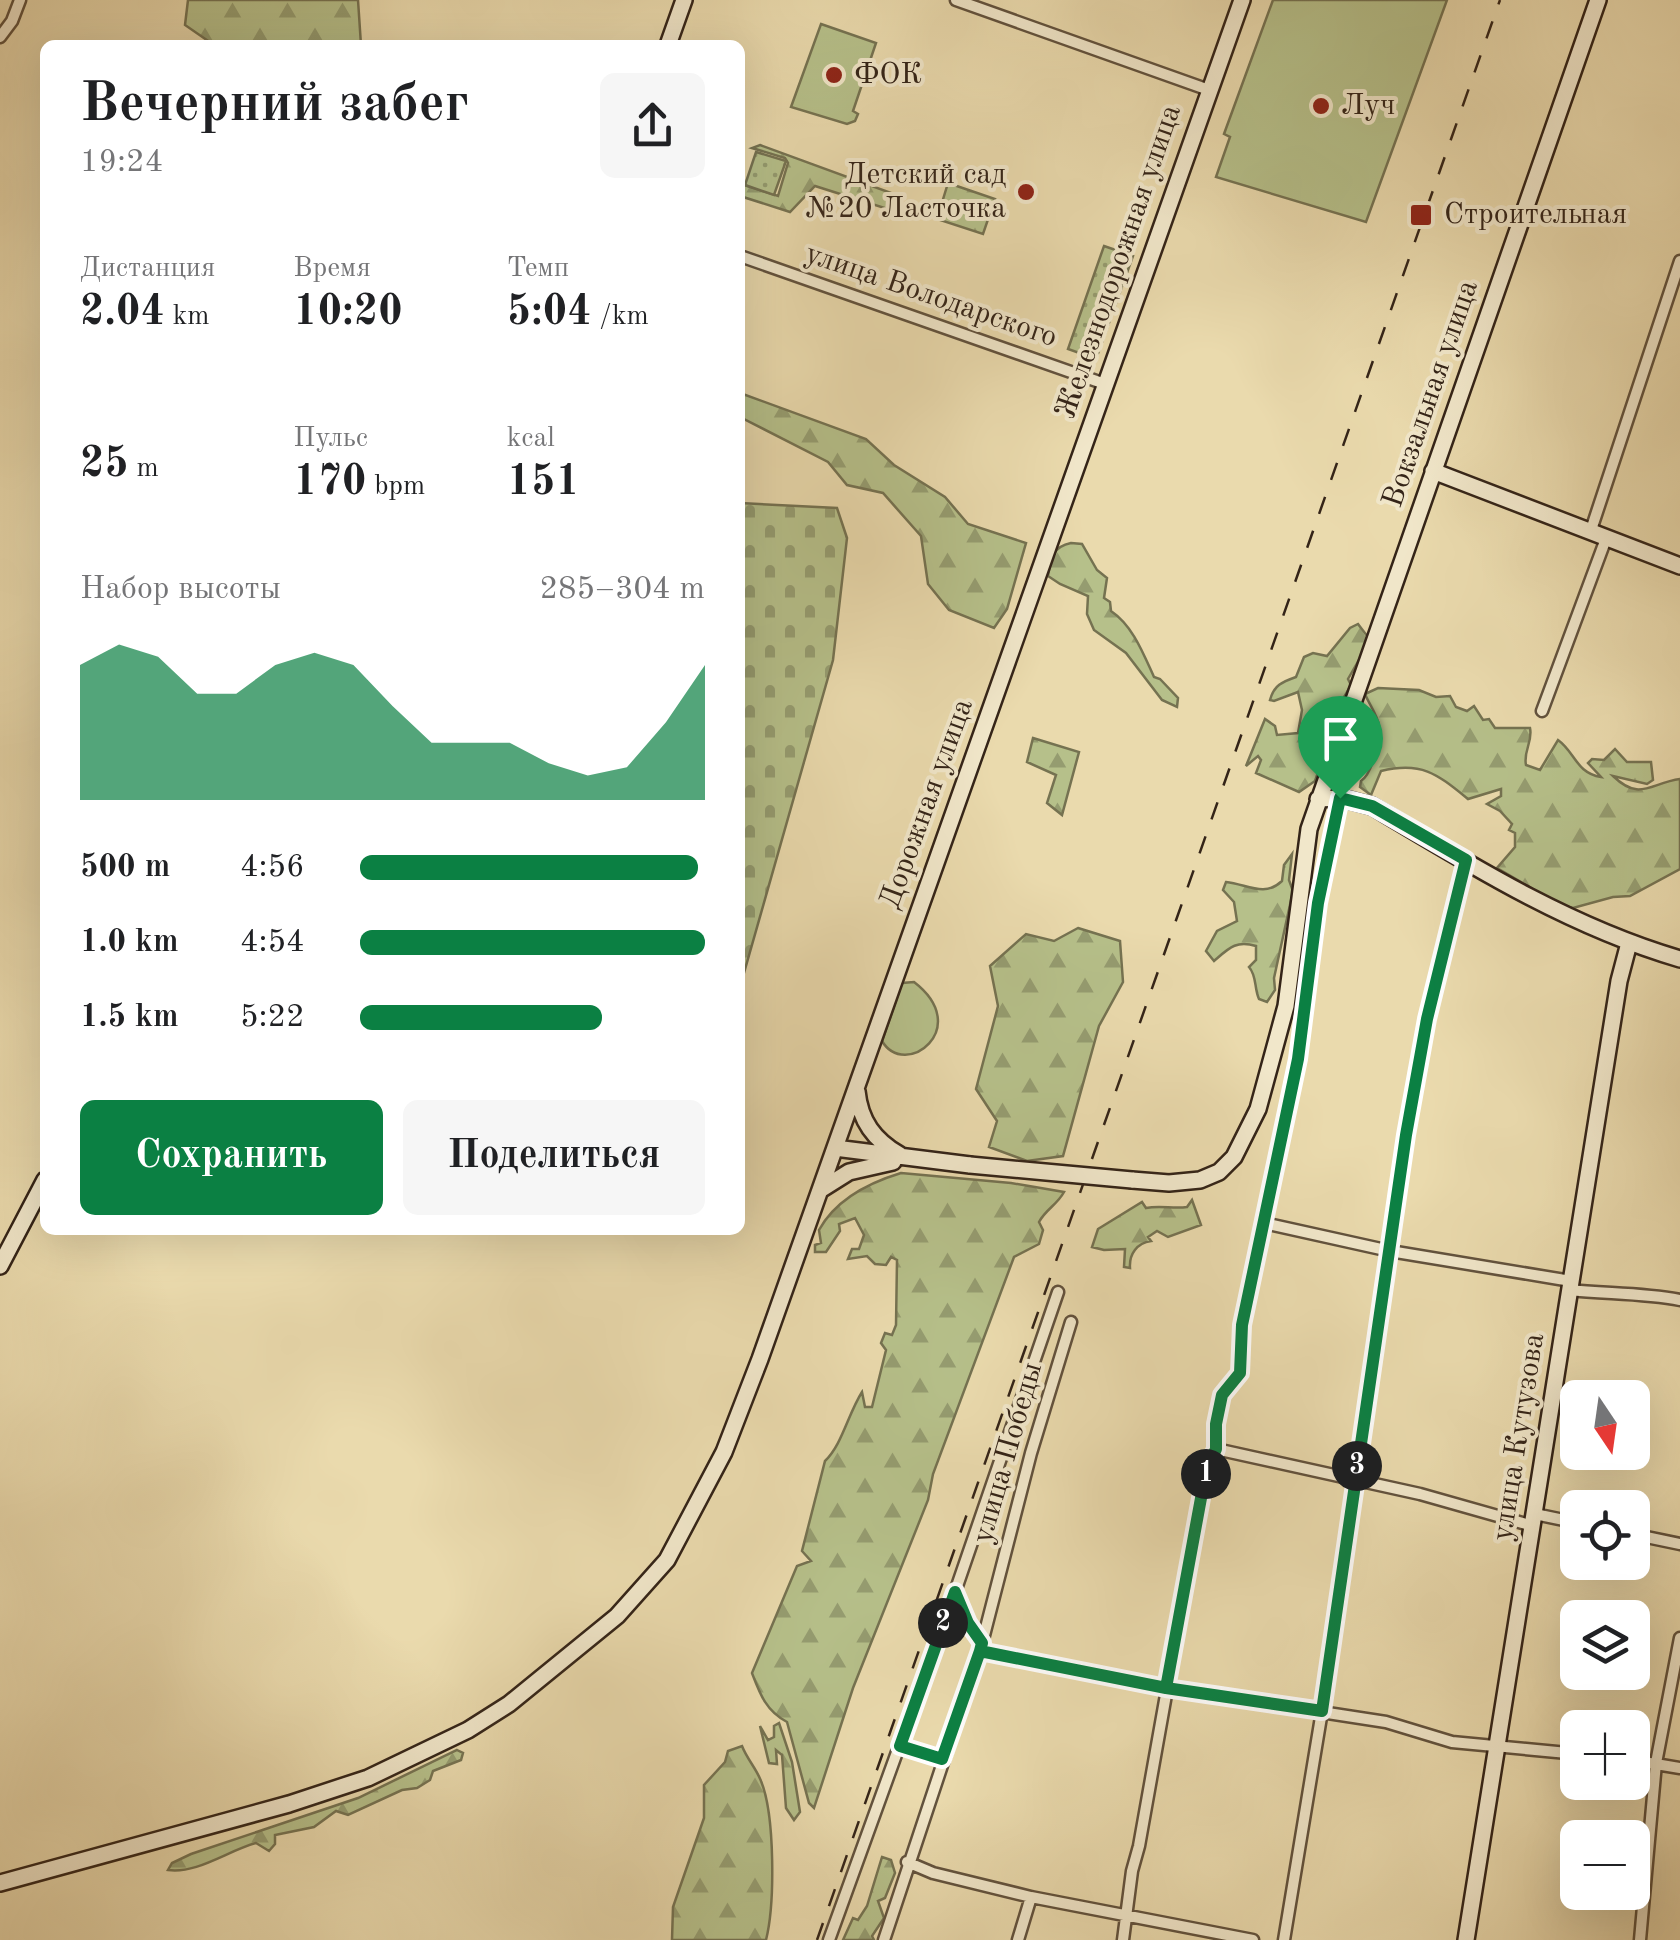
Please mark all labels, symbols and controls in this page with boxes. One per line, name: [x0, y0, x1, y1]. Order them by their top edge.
place label: ФОК: [854, 60, 922, 90]
marker: ФОК: [823, 64, 845, 86]
button: share: [600, 73, 705, 178]
text: Вечерний забег: [80, 78, 469, 133]
place label: Луч: [1341, 91, 1395, 121]
marker: Луч: [1310, 95, 1332, 117]
street label: Железнодорожная улица: [1051, 101, 1187, 423]
text: 19:24: [80, 147, 163, 179]
place label: Детский сад №20 Ласточка: [806, 160, 1006, 224]
marker: Детский сад №20 Ласточка: [1015, 181, 1037, 203]
place label: Строительная: [1444, 200, 1627, 230]
marker: Строительная: [1408, 202, 1434, 228]
street label: улица Володарского: [801, 239, 1061, 353]
text: Дистанция: [80, 255, 215, 283]
text: Время: [293, 255, 371, 283]
text: Темп: [507, 255, 569, 283]
street label: Вокзальная улица: [1378, 276, 1484, 511]
text: 2.04: [80, 292, 165, 334]
text: 10:20: [293, 292, 403, 334]
text: 5:04: [507, 292, 592, 334]
text: km: [165, 303, 209, 331]
text: /km: [592, 303, 649, 331]
text: Пульс: [293, 425, 368, 453]
text: kcal: [507, 425, 555, 453]
text: 25: [80, 444, 129, 486]
text: m: [129, 455, 159, 483]
text: 170: [293, 462, 366, 504]
text: 151: [507, 462, 580, 504]
text: bpm: [366, 473, 425, 501]
text: Набор высоты: [80, 574, 281, 606]
text: 285–304 m: [539, 574, 705, 606]
street label: Дорожная улица: [875, 695, 979, 913]
pin: [1298, 696, 1383, 799]
icon: arrive: [1313, 711, 1368, 766]
text: 500 m: [80, 852, 170, 884]
text: 4:56: [240, 852, 305, 884]
text: 1.0 km: [80, 927, 179, 959]
text: 4:54: [240, 927, 305, 959]
text: 1.5 km: [80, 1002, 179, 1034]
text: 5:22: [240, 1002, 305, 1034]
button: Сохранить: [80, 1100, 383, 1215]
button: Поделиться: [403, 1100, 705, 1215]
street label: улица Кутузова: [1488, 1331, 1550, 1543]
street label: улица Победы: [968, 1359, 1048, 1547]
north arrow: [1560, 1380, 1650, 1470]
map controls: [1560, 1380, 1650, 1910]
pin: 3: [1332, 1441, 1382, 1491]
pin: 1: [1181, 1449, 1231, 1499]
text: 3: [1349, 1452, 1365, 1480]
text: 1: [1198, 1460, 1214, 1488]
button: locate: [1560, 1490, 1650, 1580]
pin: 2: [918, 1598, 968, 1648]
button: layers: [1560, 1600, 1650, 1690]
text: 2: [935, 1609, 951, 1637]
button: +: [1560, 1710, 1650, 1800]
button: −: [1560, 1820, 1650, 1910]

